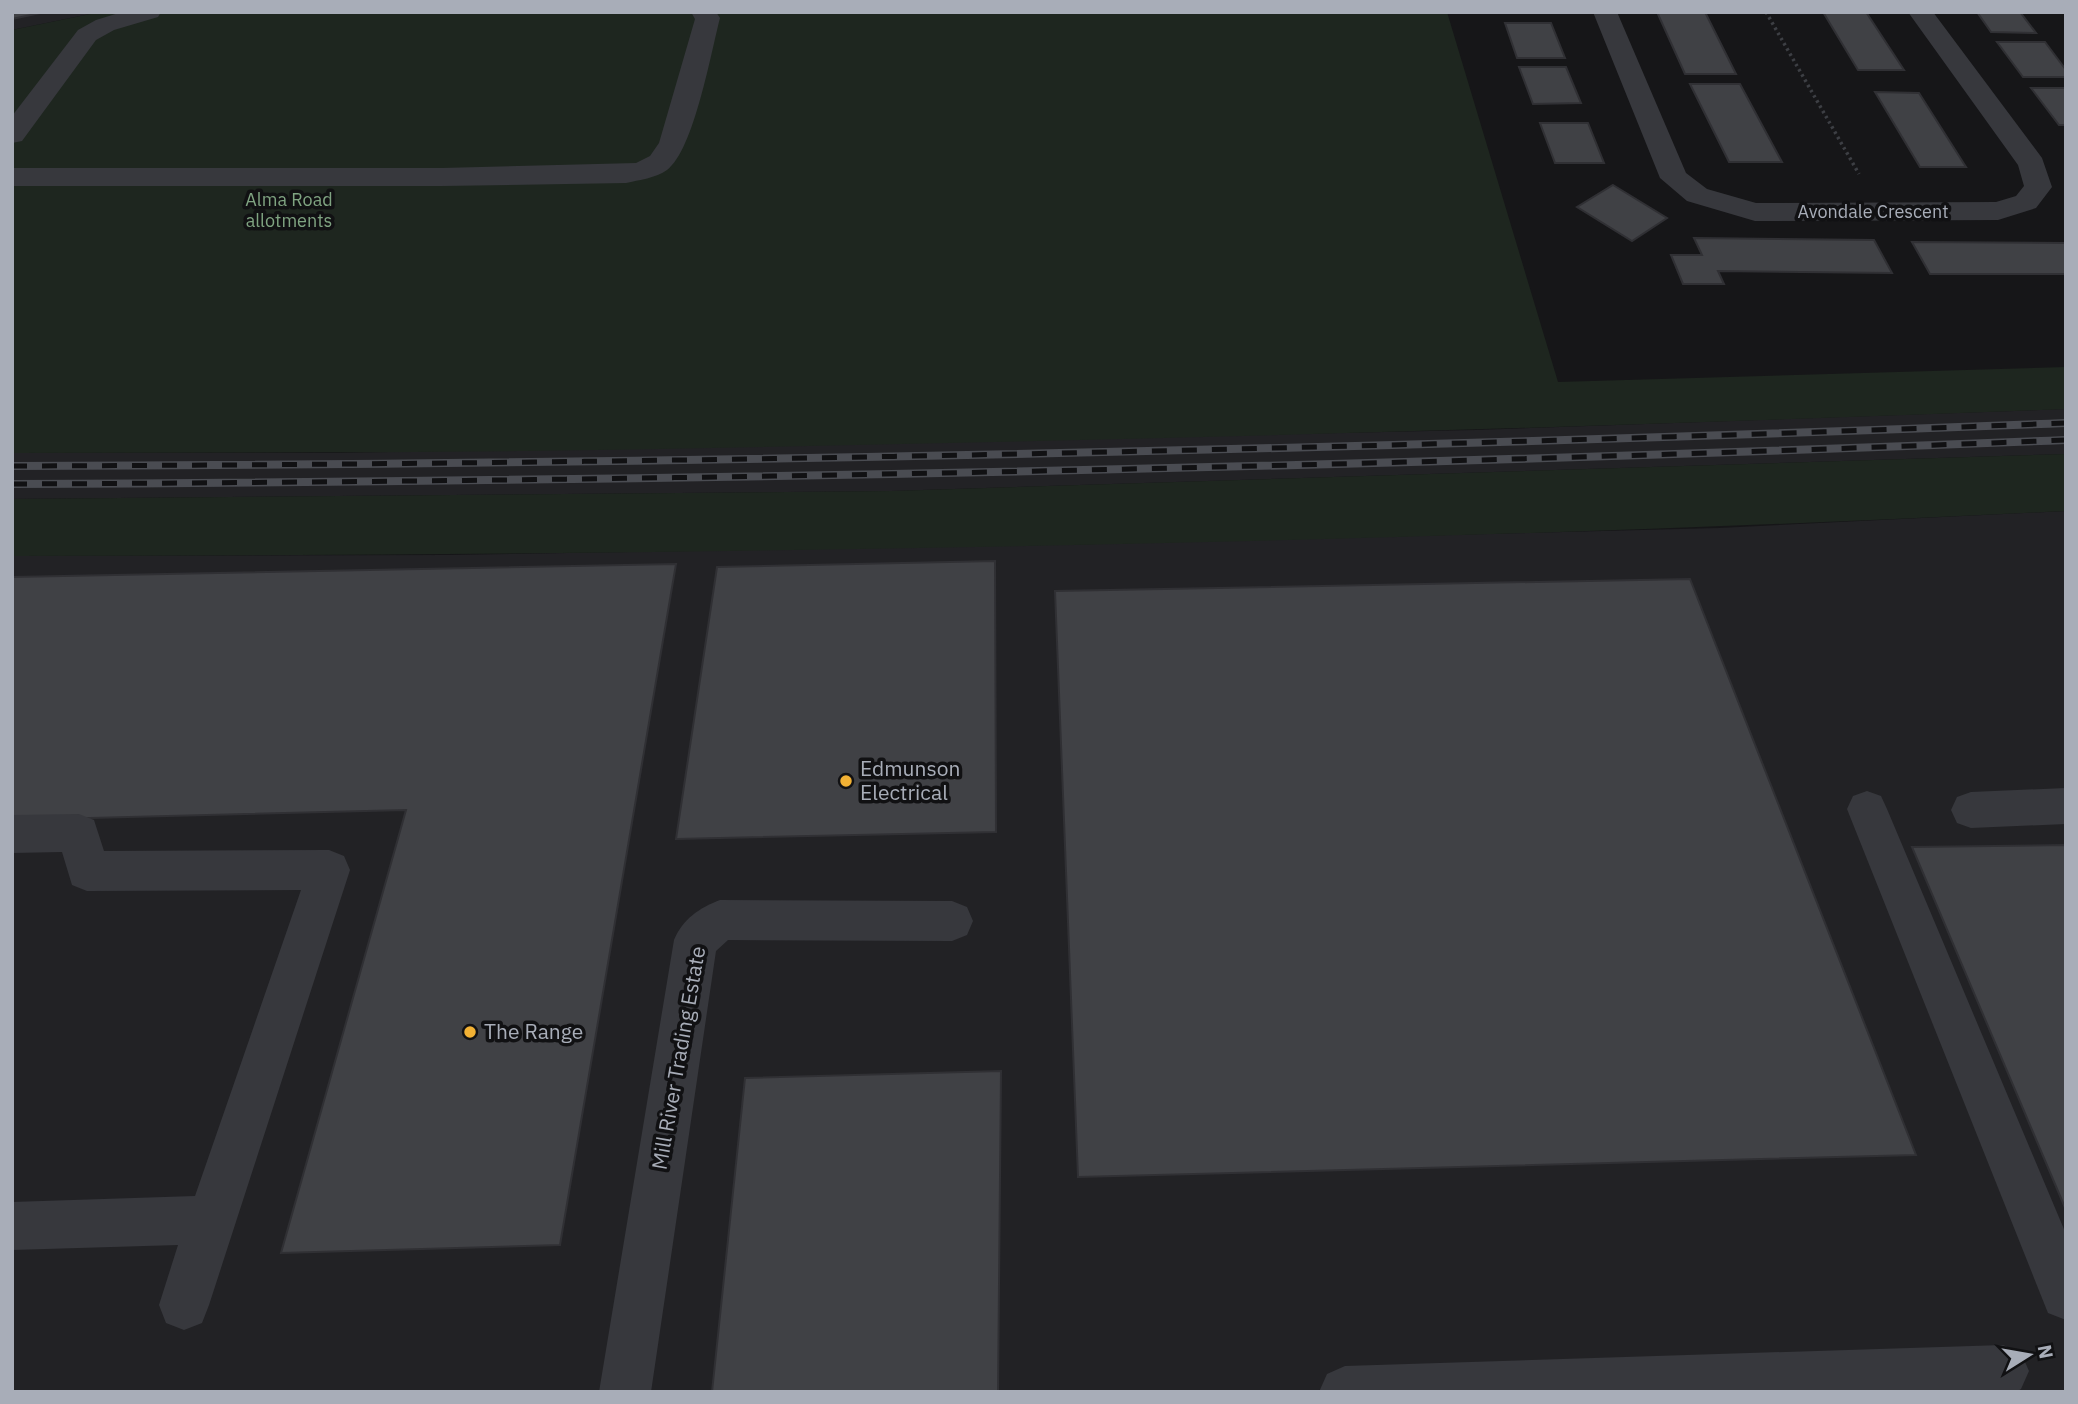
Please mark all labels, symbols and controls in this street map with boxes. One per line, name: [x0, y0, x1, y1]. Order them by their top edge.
park label: Alma Road allotments: [245, 188, 333, 232]
street label: Avondale Crescent: [1798, 200, 1948, 223]
place label: Edmunson Electrical: [860, 754, 960, 806]
marker: Edmunson Electrical: [838, 773, 854, 789]
street label: Mill River Trading Estate: [645, 944, 711, 1172]
place label: The Range: [484, 1017, 583, 1045]
marker: The Range: [462, 1024, 478, 1040]
north arrow: [1994, 1320, 2064, 1390]
text: N: [2033, 1343, 2059, 1361]

